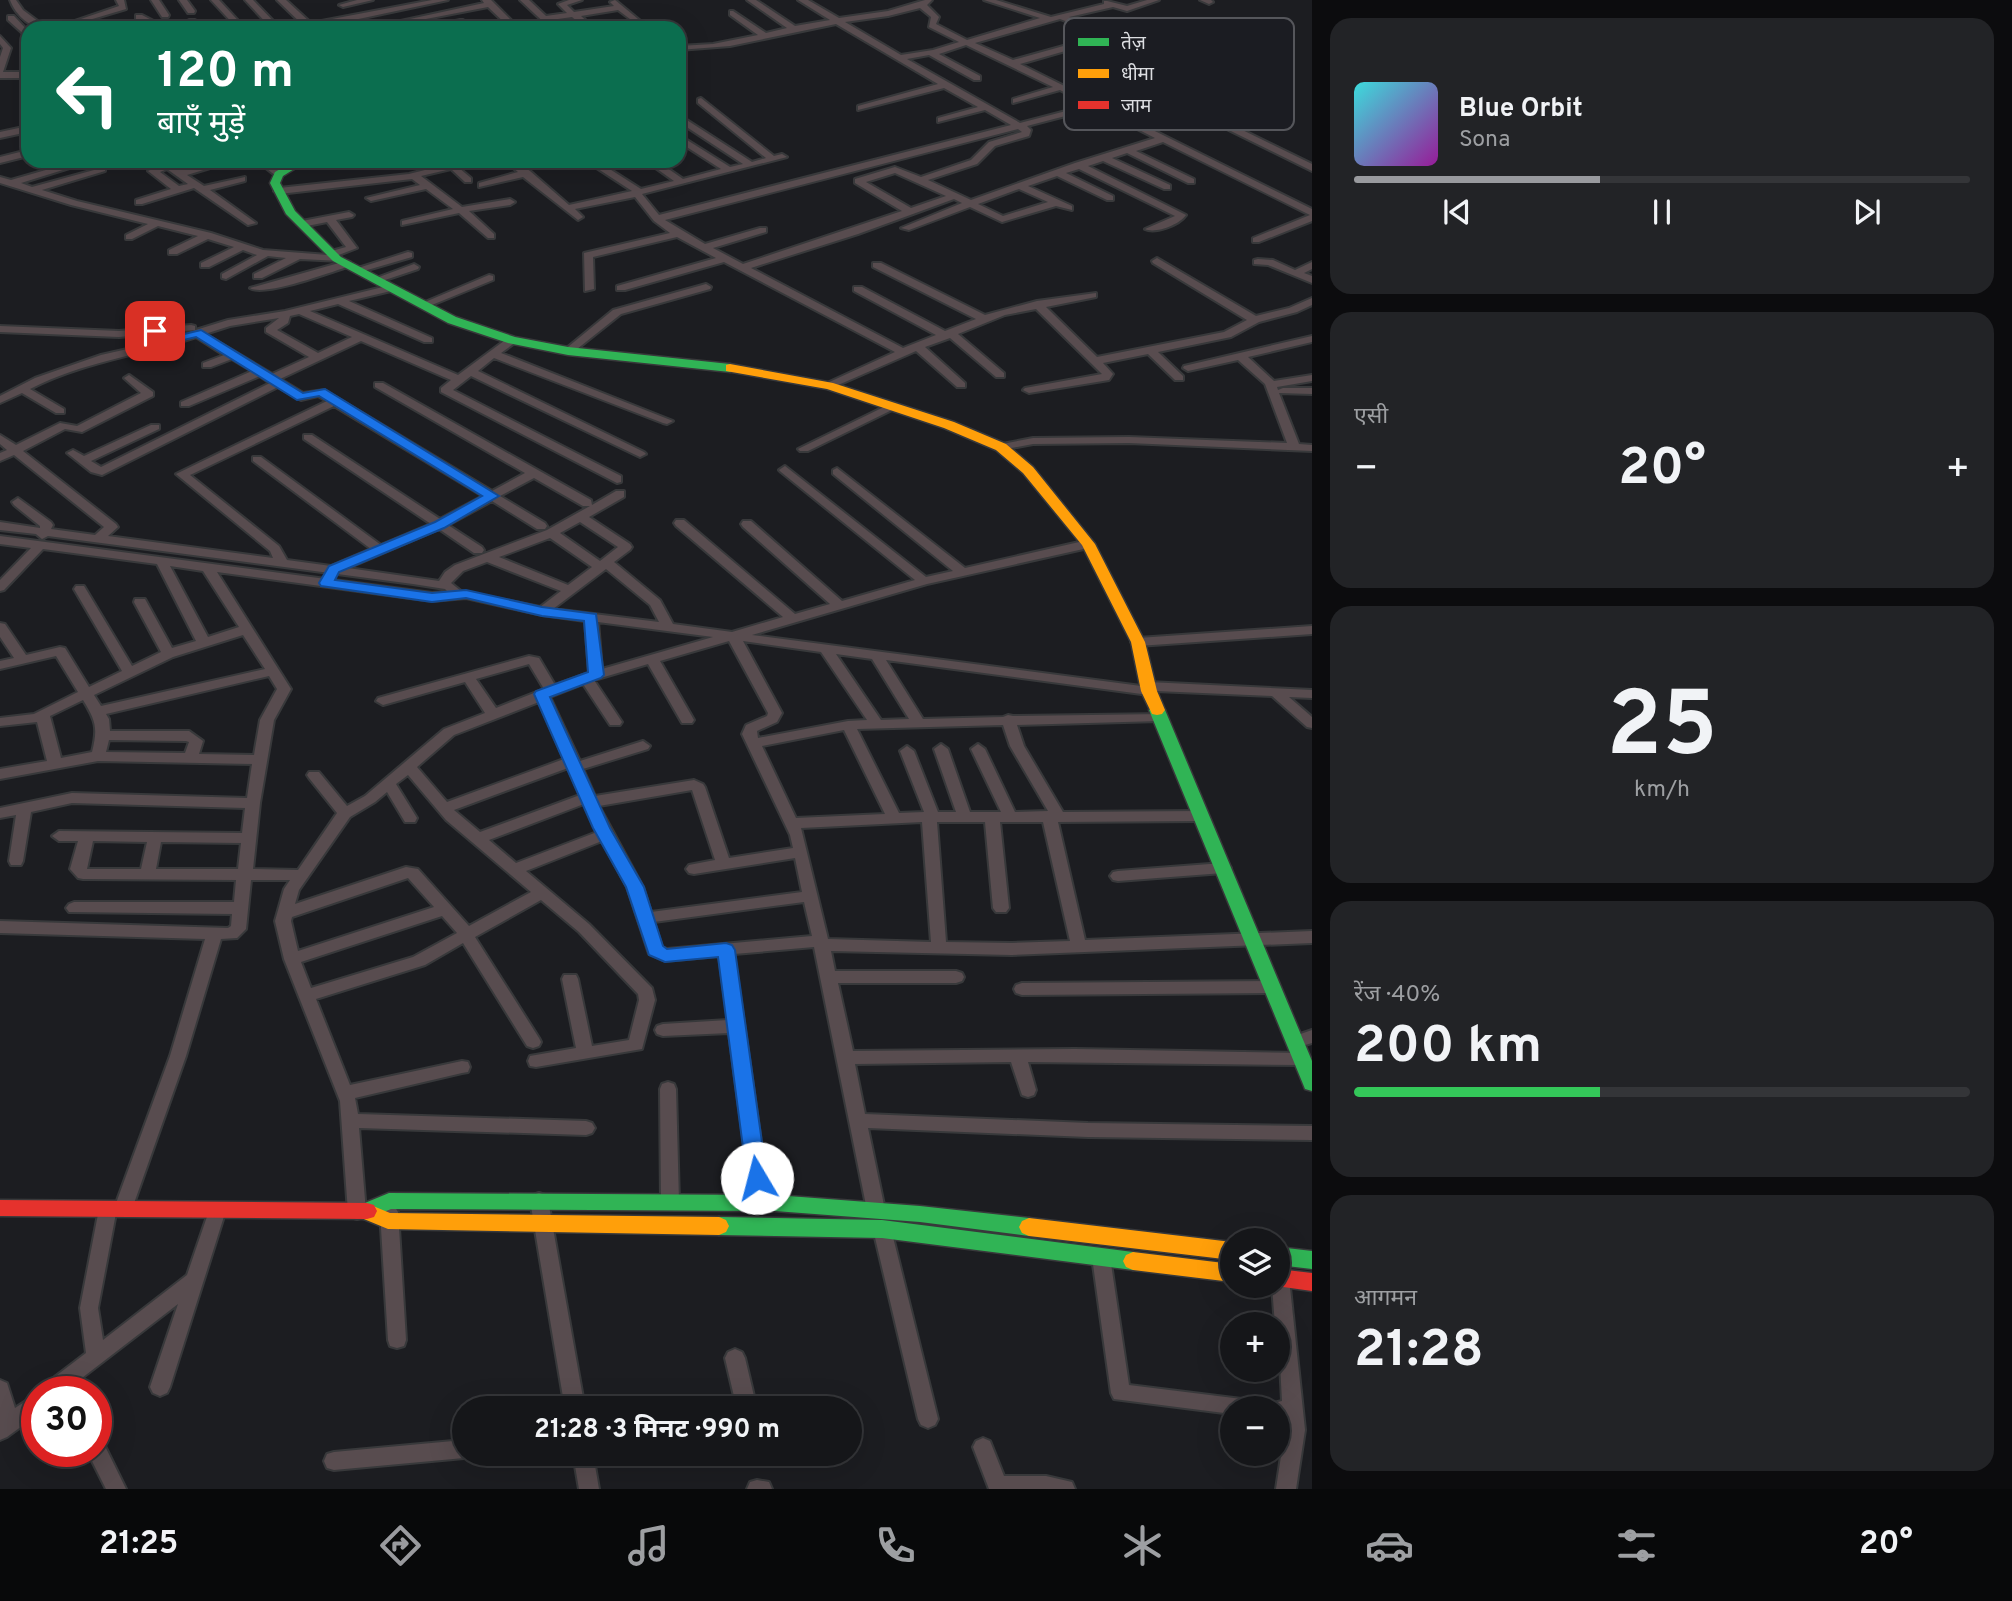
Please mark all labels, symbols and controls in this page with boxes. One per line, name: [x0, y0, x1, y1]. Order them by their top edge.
legend: [1064, 18, 1294, 130]
text: तेज़: [1121, 31, 1147, 56]
text: 120 m: [157, 43, 294, 105]
icon: left: [42, 49, 133, 140]
text: धीमा: [1121, 63, 1155, 87]
text: Blue Orbit: [1459, 93, 1583, 126]
text: जाम: [1121, 95, 1152, 119]
text: बाएँ मुड़ें: [157, 105, 245, 145]
text: Sona: [1459, 126, 1510, 155]
icon: previous: [1438, 193, 1476, 231]
icon: pause: [1643, 193, 1681, 231]
icon: next: [1848, 193, 1886, 231]
pin: [125, 301, 185, 361]
icon: arrive: [136, 312, 174, 350]
text: एसी: [1354, 403, 1388, 432]
text: 20°: [1618, 437, 1706, 503]
text: −: [1354, 446, 1379, 495]
text: +: [1945, 446, 1970, 495]
text: 25: [1606, 673, 1718, 788]
text: km/h: [1634, 776, 1690, 805]
text: रेंज · 40%: [1354, 981, 1440, 1010]
text: 200 km: [1354, 1015, 1542, 1081]
position arrow: [720, 1141, 794, 1215]
map controls: [1220, 1228, 1290, 1466]
button: layers: [1220, 1228, 1290, 1298]
text: आगमन: [1354, 1285, 1417, 1314]
button: +: [1220, 1312, 1290, 1382]
text: 21:28: [1354, 1319, 1484, 1385]
speed limit sign: 30: [21, 1376, 112, 1467]
button: −: [1220, 1396, 1290, 1466]
text: 21:28 · 3 मिनट · 990 m: [534, 1414, 780, 1447]
icon: directions: [376, 1521, 425, 1570]
icon: music: [624, 1521, 673, 1570]
icon: phone: [871, 1521, 920, 1570]
icon: climate: [1118, 1521, 1167, 1570]
icon: car: [1365, 1521, 1414, 1570]
icon: filters: [1612, 1521, 1661, 1570]
text: 21:25: [99, 1525, 178, 1565]
text: 20°: [1859, 1525, 1913, 1565]

